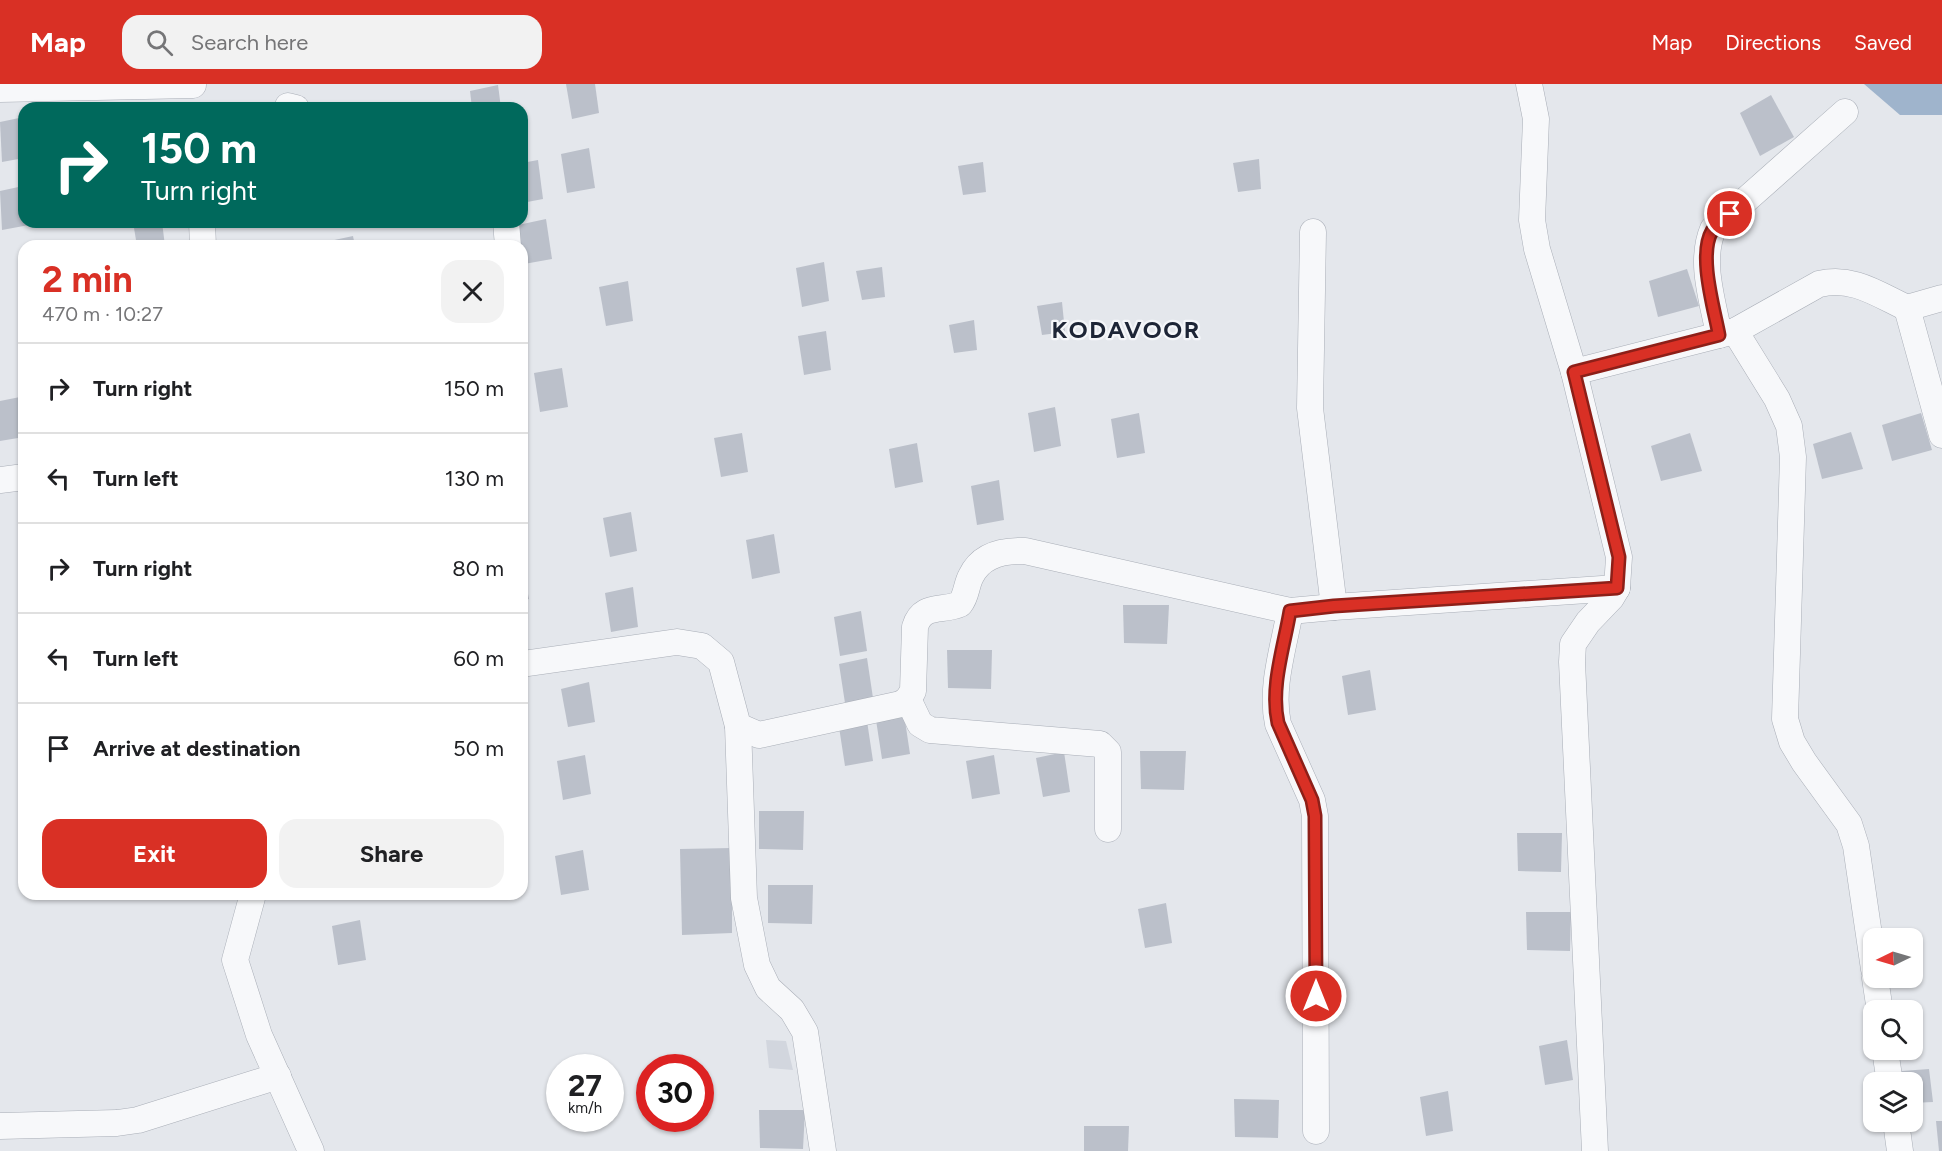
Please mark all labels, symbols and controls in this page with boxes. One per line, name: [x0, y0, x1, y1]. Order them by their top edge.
search box: [122, 15, 542, 69]
text: Map: [30, 25, 86, 59]
icon: search: [143, 26, 176, 59]
text: Search here: [191, 29, 308, 56]
text: Map: [1651, 30, 1692, 55]
text: Directions: [1725, 30, 1821, 55]
text: Saved: [1854, 30, 1912, 55]
text: 150 m: [141, 123, 257, 174]
icon: right: [42, 126, 120, 204]
text: Turn right: [141, 174, 257, 207]
pin: [1704, 188, 1755, 239]
icon: arrive: [1713, 197, 1746, 230]
text: 2 min: [42, 258, 133, 301]
button: close: [441, 260, 504, 323]
text: 470 m · 10:27: [42, 302, 163, 326]
district label: KODAVOOR: [1051, 315, 1201, 344]
icon: right: [42, 372, 75, 405]
text: Turn right: [93, 375, 192, 402]
text: 150 m: [444, 375, 504, 402]
icon: left: [42, 462, 75, 495]
text: Turn left: [93, 465, 179, 492]
text: 130 m: [445, 465, 504, 492]
icon: right: [42, 552, 75, 585]
text: Turn right: [93, 555, 192, 582]
text: 80 m: [452, 555, 504, 582]
icon: left: [42, 642, 75, 675]
text: Turn left: [93, 645, 179, 672]
text: 60 m: [453, 645, 504, 672]
icon: arrive: [42, 732, 75, 765]
text: Arrive at destination: [93, 735, 301, 762]
text: 50 m: [453, 735, 504, 762]
button: Exit: [42, 819, 267, 888]
button: Share: [279, 819, 504, 888]
north arrow: [1863, 928, 1923, 988]
map controls: [1863, 928, 1923, 1132]
position arrow: [1284, 964, 1348, 1028]
button: search: [1863, 1000, 1923, 1060]
speed limit sign: 30: [636, 1054, 714, 1132]
text: 27: [568, 1067, 602, 1104]
button: layers: [1863, 1072, 1923, 1132]
text: km/h: [568, 1099, 602, 1117]

